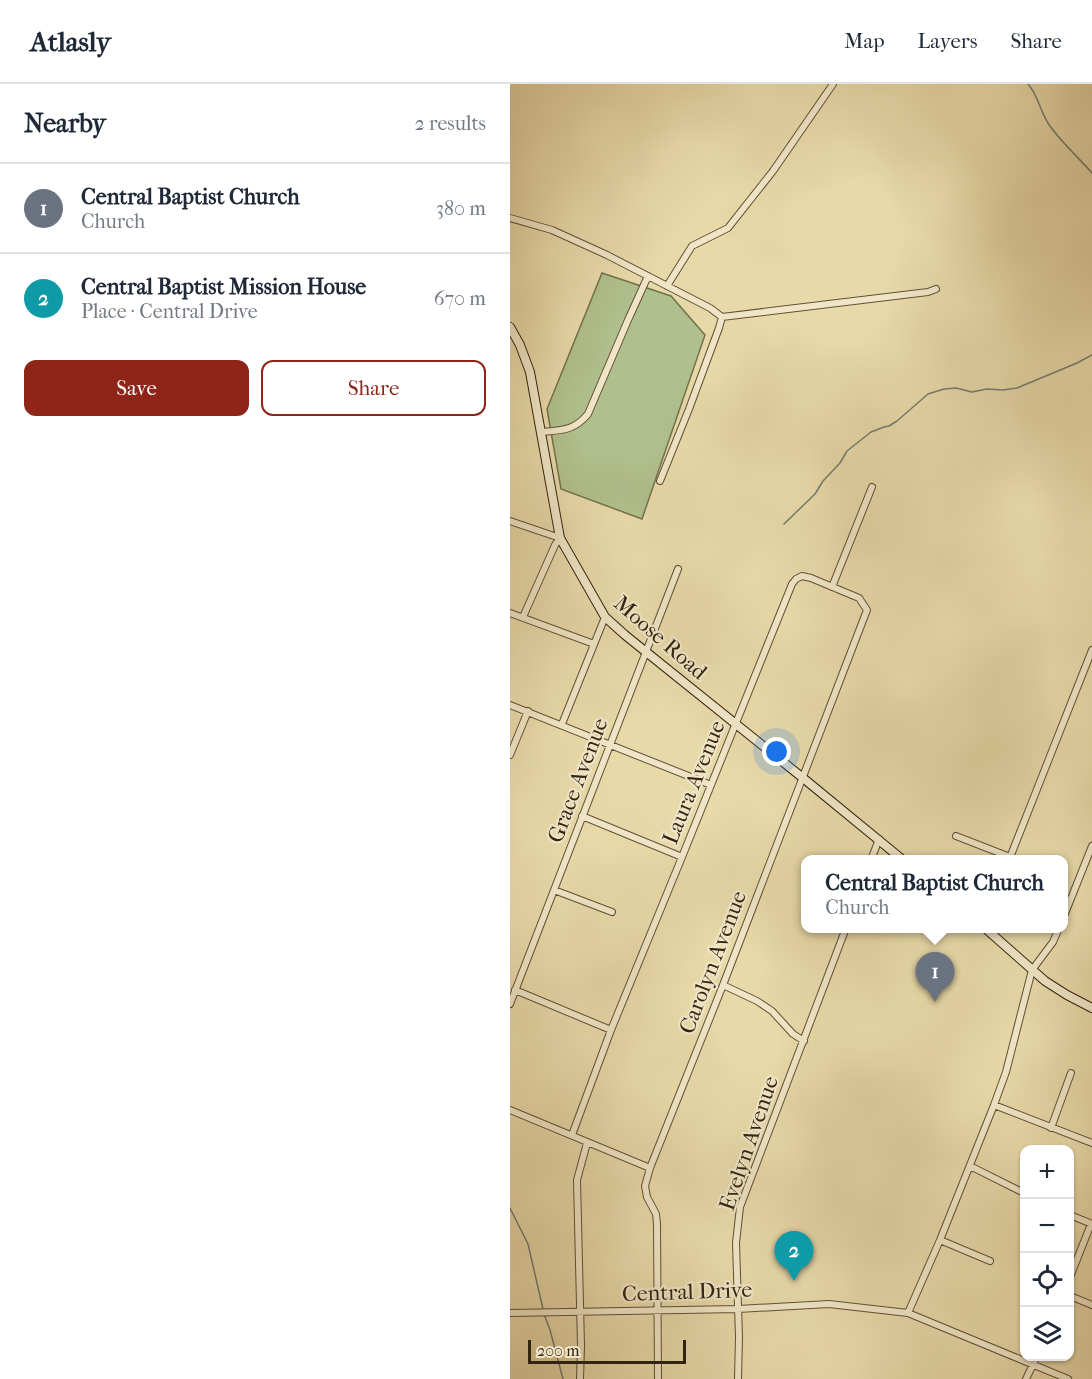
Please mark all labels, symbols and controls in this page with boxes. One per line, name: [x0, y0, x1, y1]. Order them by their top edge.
text: Atlasly: [30, 25, 111, 58]
text: Map: [844, 29, 885, 53]
text: Layers: [918, 29, 977, 53]
text: Share: [1010, 29, 1062, 53]
text: Nearby: [24, 108, 106, 139]
text: 2 results: [415, 112, 486, 135]
text: Central Baptist Church: [81, 184, 300, 210]
text: 1: [40, 197, 47, 220]
text: 380 m: [436, 197, 486, 220]
text: Church: [81, 210, 145, 233]
text: Central Baptist Mission House: [81, 274, 366, 300]
text: 2: [38, 287, 49, 310]
text: 670 m: [434, 287, 486, 310]
text: Place · Central Drive: [81, 300, 258, 323]
button: Save: [24, 360, 249, 416]
button: Share: [261, 360, 486, 416]
street label: Moose Road: [608, 590, 713, 686]
street label: Grace Avenue: [542, 714, 614, 846]
street label: Laura Avenue: [657, 717, 731, 848]
your location: [762, 737, 791, 766]
popup: [801, 855, 1068, 933]
text: Central Baptist Church: [825, 870, 1044, 896]
street label: Carolyn Avenue: [674, 887, 752, 1037]
text: Church: [825, 896, 889, 919]
pin: 1: [916, 952, 954, 1002]
street label: Evelyn Avenue: [714, 1073, 784, 1214]
map controls: [1020, 1145, 1074, 1361]
button: +: [1020, 1145, 1074, 1199]
button: −: [1020, 1199, 1074, 1253]
pin: 2: [774, 1232, 814, 1281]
button: locate: [1020, 1253, 1074, 1307]
street label: Central Drive: [621, 1277, 753, 1307]
button: layers: [1020, 1307, 1074, 1361]
scale bar: [528, 1337, 686, 1364]
text: 200 m: [537, 1341, 580, 1360]

